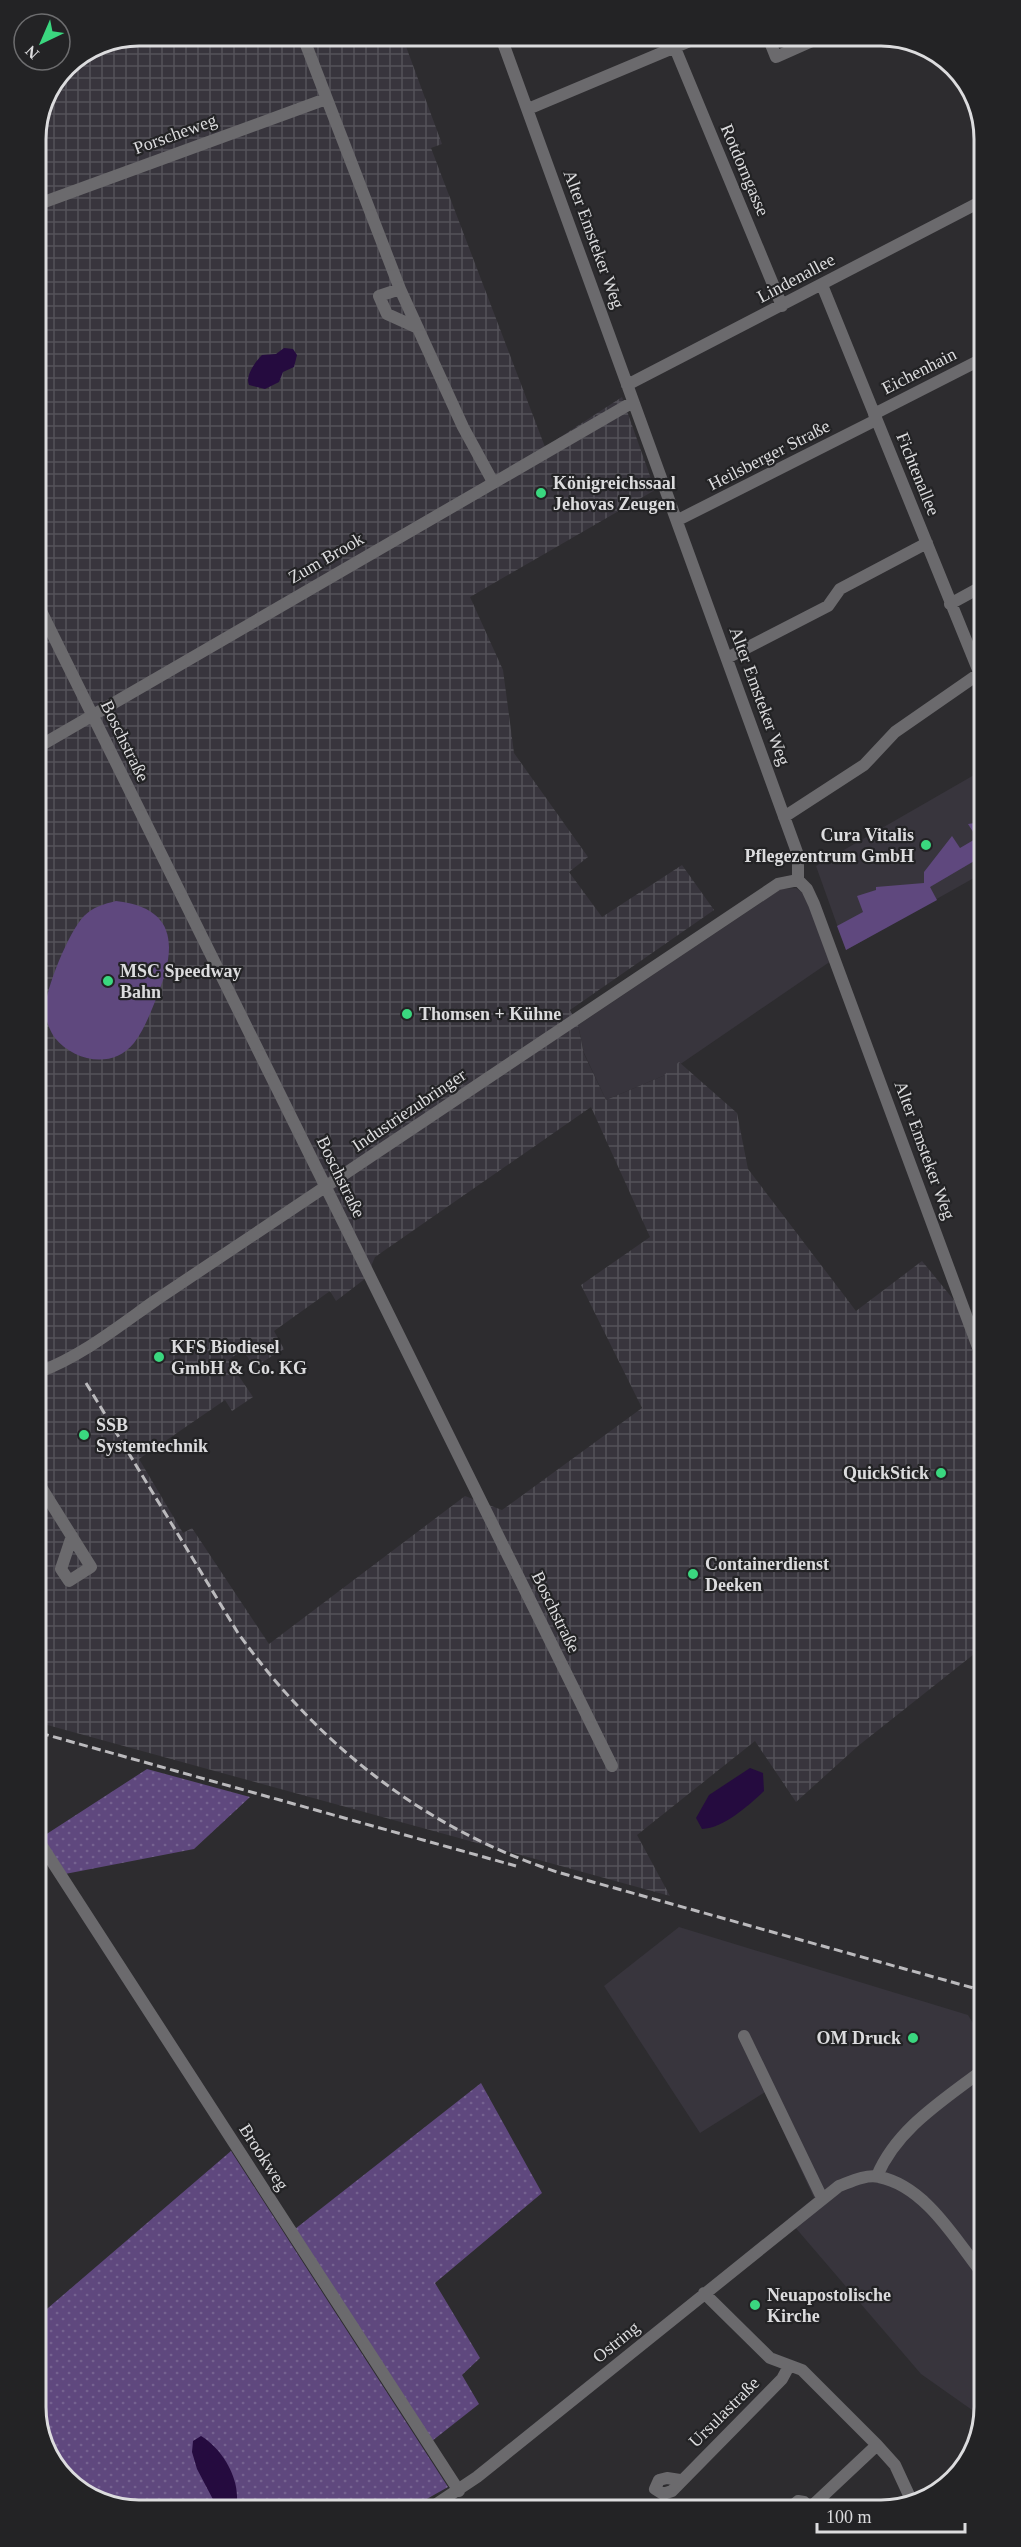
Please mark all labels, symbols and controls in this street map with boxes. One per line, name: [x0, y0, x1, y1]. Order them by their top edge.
north arrow: [12, 12, 72, 72]
text: N: [22, 42, 42, 63]
street label: Porscheweg: [131, 110, 219, 158]
street label: Rotdorngasse: [717, 121, 773, 219]
street label: Alter Emsteker Weg: [560, 167, 628, 311]
street label: Lindenallee: [754, 249, 838, 307]
street label: Eichenhain: [878, 344, 960, 398]
street label: Heilsberger Straße: [705, 416, 833, 494]
street label: Fichtenallee: [892, 429, 944, 519]
place label: Königreichssaal Jehovas Zeugen: [553, 473, 676, 514]
marker: Königreichssaal Jehovas Zeugen: [534, 486, 548, 500]
street label: Zum Brook: [285, 528, 367, 588]
street label: Alter Emsteker Weg: [726, 624, 794, 768]
street label: Boschstraße: [97, 697, 153, 785]
place label: Cura Vitalis Pflegezentrum GmbH: [745, 825, 914, 866]
marker: Cura Vitalis Pflegezentrum GmbH: [919, 838, 933, 852]
place label: MSC Speedway Bahn: [120, 961, 242, 1002]
marker: MSC Speedway Bahn: [101, 974, 115, 988]
place label: Thomsen + Kühne: [419, 1004, 561, 1024]
marker: Thomsen + Kühne: [400, 1007, 414, 1021]
street label: Industriezubringer: [348, 1065, 470, 1155]
street label: Alter Emsteker Weg: [891, 1078, 959, 1222]
street label: Boschstraße: [313, 1133, 369, 1221]
place label: KFS Biodiesel GmbH & Co. KG: [171, 1337, 307, 1378]
marker: KFS Biodiesel GmbH & Co. KG: [152, 1350, 166, 1364]
place label: SSB Systemtechnik: [96, 1415, 208, 1456]
marker: SSB Systemtechnik: [77, 1428, 91, 1442]
place label: QuickStick: [843, 1463, 929, 1483]
marker: QuickStick: [934, 1466, 948, 1480]
place label: Containerdienst Deeken: [705, 1554, 829, 1595]
marker: Containerdienst Deeken: [686, 1567, 700, 1581]
street label: Boschstraße: [528, 1568, 584, 1656]
place label: OM Druck: [817, 2028, 901, 2048]
marker: OM Druck: [906, 2031, 920, 2045]
street label: Brookweg: [235, 2120, 293, 2194]
place label: Neuapostolische Kirche: [767, 2285, 891, 2326]
marker: Neuapostolische Kirche: [748, 2298, 762, 2312]
street label: Ostring: [589, 2317, 643, 2367]
street label: Ursulastraße: [685, 2373, 763, 2451]
scale bar: [817, 2496, 966, 2534]
text: 100 m: [826, 2507, 872, 2527]

